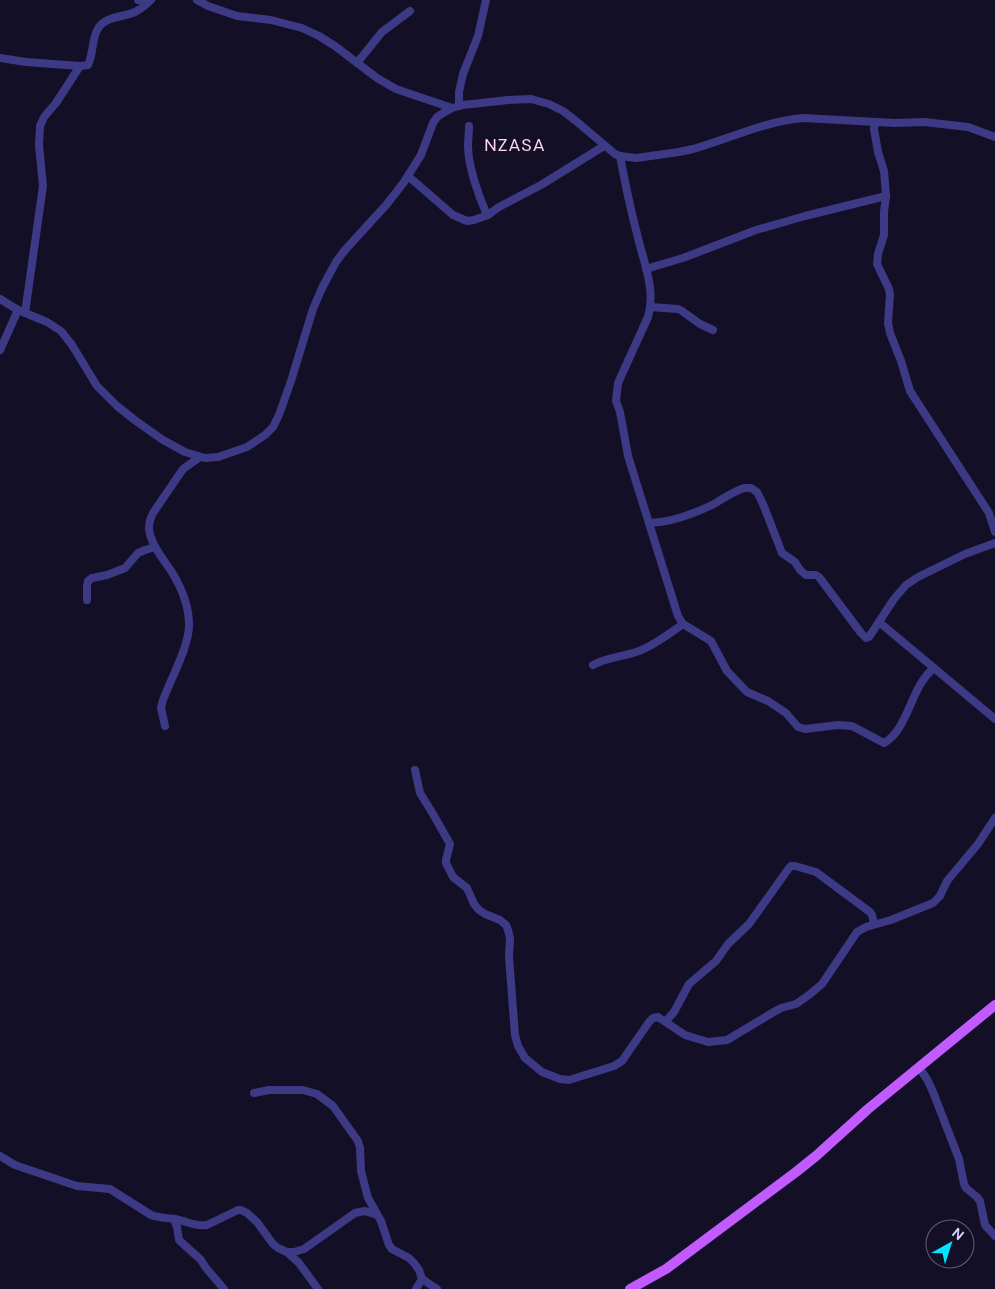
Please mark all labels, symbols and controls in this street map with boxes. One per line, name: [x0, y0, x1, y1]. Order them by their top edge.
district label: NZASA: [484, 133, 546, 157]
north arrow: [925, 1219, 975, 1269]
text: N: [949, 1224, 968, 1244]

